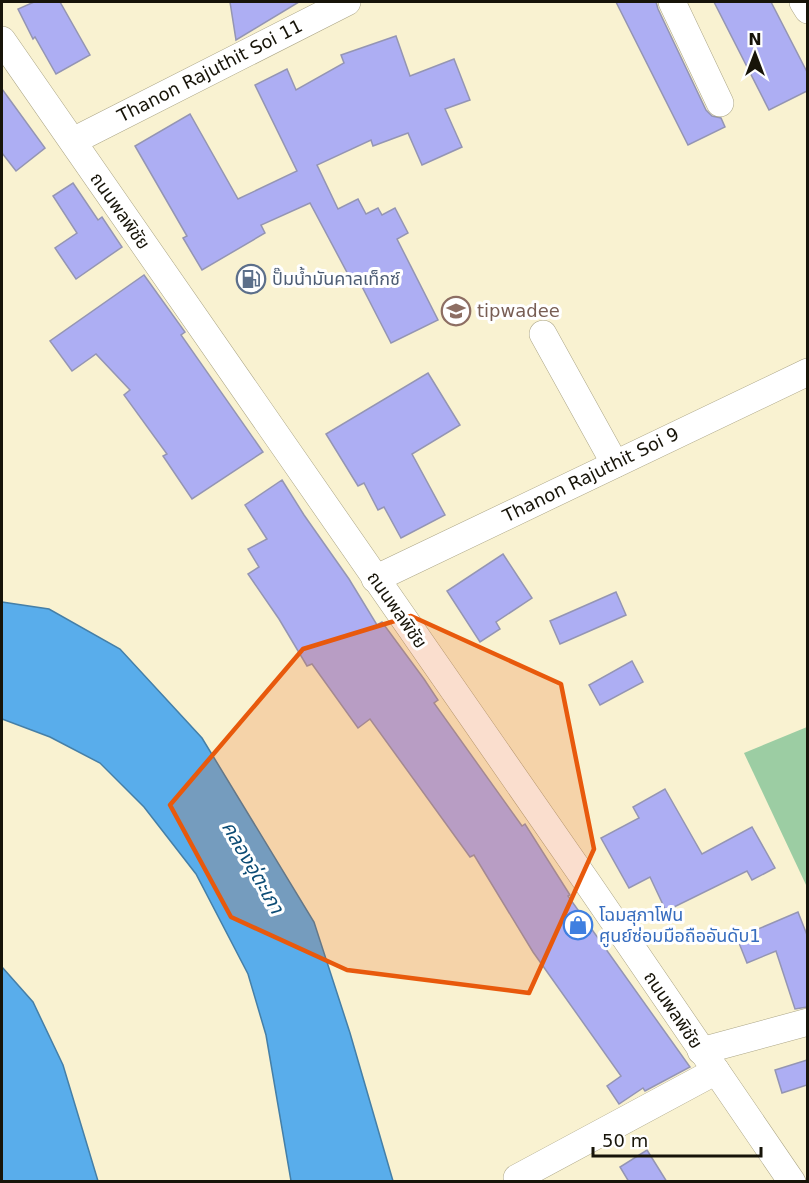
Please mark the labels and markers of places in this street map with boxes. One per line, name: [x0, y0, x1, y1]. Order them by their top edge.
fuel station icon: ปั๊มน้ำมันคาลเท็กซ์: [235, 263, 267, 295]
place label: ปั๊มน้ำมันคาลเท็กซ์: [272, 266, 401, 289]
school or university icon: tipwadee: [440, 295, 472, 327]
place label: tipwadee: [477, 300, 560, 321]
place label: โฉมสุภาโฟน ศูนย์ซ่อมมือถืออันดับ1: [599, 904, 761, 948]
shop icon: โฉมสุภาโฟน ศูนย์ซ่อมมือถืออันดับ1: [562, 909, 594, 941]

